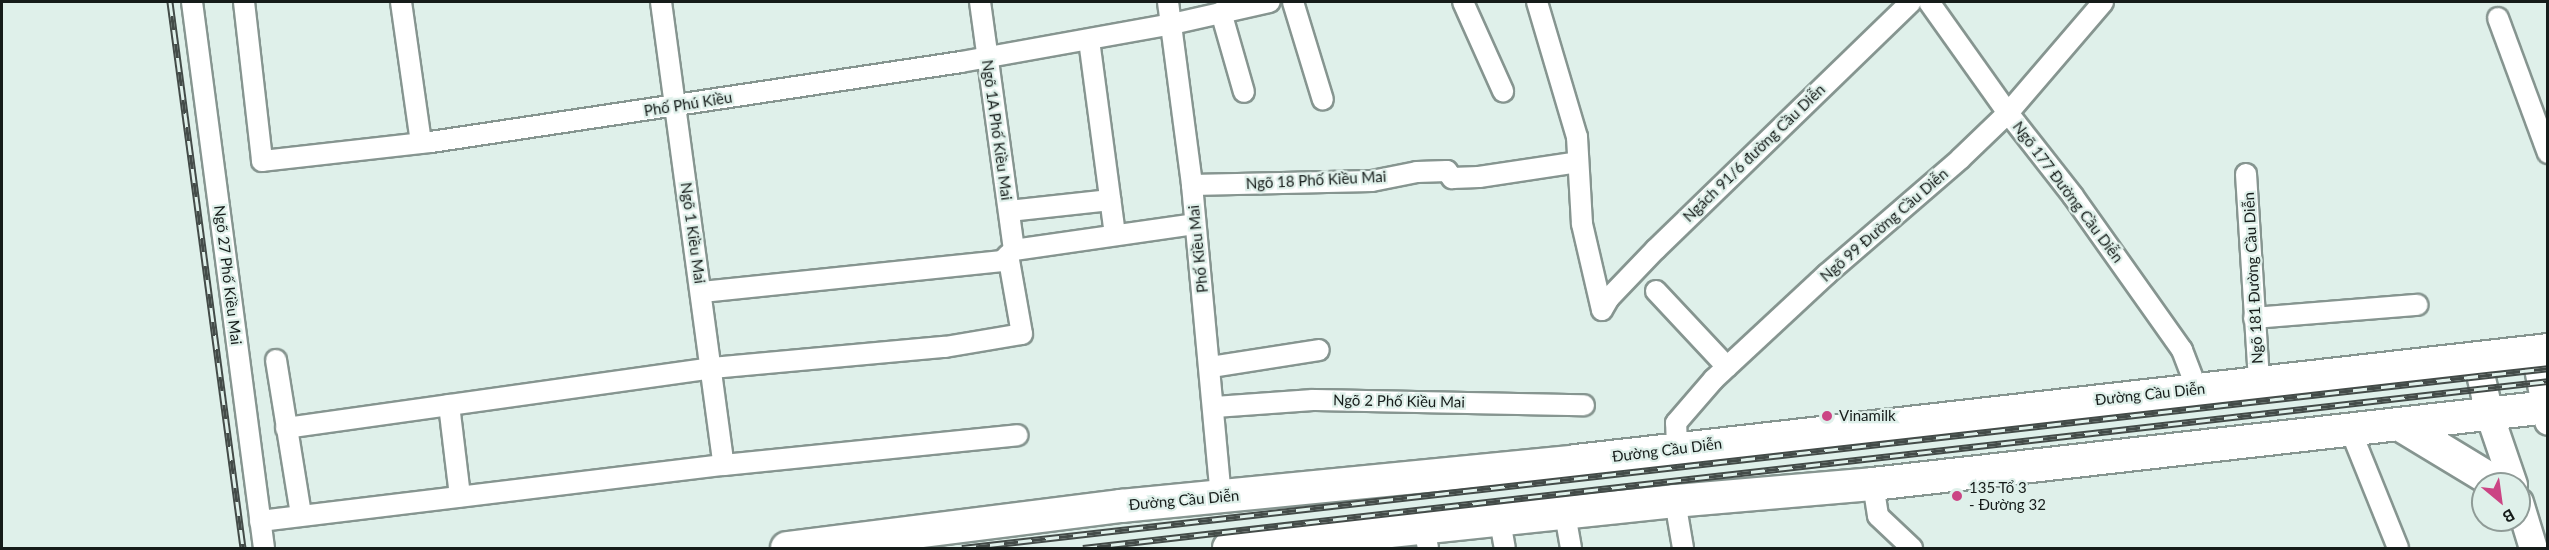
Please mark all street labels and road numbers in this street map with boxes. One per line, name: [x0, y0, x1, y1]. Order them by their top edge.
street label: Ngõ 1A Phố Kiều Mai: [978, 58, 1016, 202]
street label: Ngách 91/6 đường Cầu Diễn: [1679, 80, 1829, 226]
street label: Phố Phú Kiều: [643, 88, 733, 120]
street label: Ngõ 177 Đường Cầu Diễn: [2009, 118, 2127, 266]
street label: Ngõ 99 Đường Cầu Diễn: [1816, 165, 1952, 285]
street label: Ngõ 18 Phố Kiều Mai: [1245, 167, 1387, 193]
street label: Ngõ 1 Kiều Mai: [677, 181, 709, 285]
street label: Ngõ 181 Đường Cầu Diễn: [2240, 192, 2266, 364]
street label: Ngõ 27 Phố Kiều Mai: [211, 204, 245, 346]
street label: Phố Kiều Mai: [1184, 204, 1212, 294]
street label: Đường Cầu Diễn: [2094, 379, 2206, 409]
street label: Ngõ 2 Phố Kiều Mai: [1333, 391, 1465, 411]
street label: Đường Cầu Diễn: [1611, 434, 1723, 466]
street label: Đường Cầu Diễn: [1128, 486, 1240, 514]

